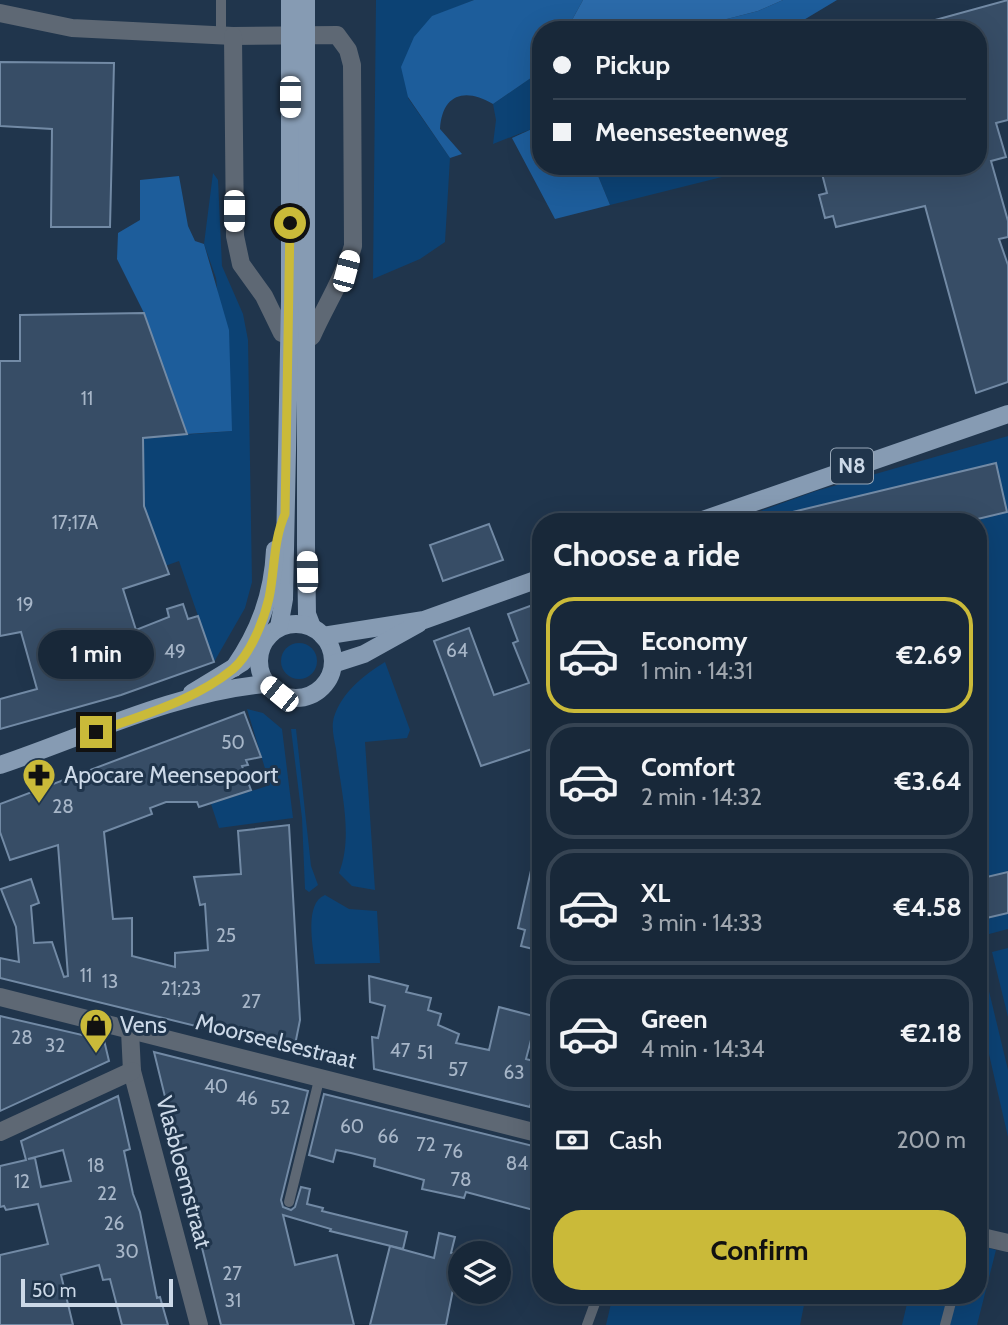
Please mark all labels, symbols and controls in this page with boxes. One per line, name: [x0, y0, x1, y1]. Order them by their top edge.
text: Pickup: [595, 49, 670, 81]
car: [280, 76, 301, 118]
text: Meensesteenweg: [595, 116, 788, 148]
car: [224, 190, 245, 232]
route start: [274, 207, 306, 239]
car: [331, 248, 362, 294]
house number: 11: [81, 387, 93, 410]
road number: N8: [831, 448, 873, 484]
house number: 17;17A: [52, 511, 99, 534]
text: Choose a ride: [553, 535, 740, 574]
car: [297, 551, 318, 593]
house number: 19: [17, 593, 34, 616]
icon: car: [557, 624, 620, 687]
text: Economy: [641, 625, 747, 657]
callout: 1 min: [38, 630, 154, 680]
house number: 64: [446, 639, 468, 662]
text: €2.69: [897, 639, 962, 671]
text: 1 min: [70, 640, 122, 668]
house number: 49: [164, 640, 186, 663]
text: 1 min · 14:31: [641, 657, 753, 685]
car: [257, 673, 302, 715]
route end: [80, 716, 112, 748]
house number: 50: [221, 731, 245, 754]
icon: car: [557, 750, 620, 813]
text: Comfort: [641, 751, 735, 783]
pharmacy icon: Apocare Meensepoort: [20, 756, 58, 805]
place label: Apocare Meensepoort: [64, 761, 279, 789]
text: €3.64: [895, 765, 962, 797]
text: 2 min · 14:32: [641, 783, 762, 811]
house number: 28: [52, 795, 74, 818]
icon: car: [557, 876, 620, 939]
text: XL: [641, 877, 670, 909]
text: €4.58: [894, 891, 962, 923]
text: 3 min · 14:33: [641, 909, 763, 937]
house number: 25: [216, 924, 236, 947]
house number: 11: [80, 964, 92, 987]
house number: 13: [102, 970, 118, 993]
house number: 21;23: [161, 977, 201, 1000]
house number: 27: [241, 990, 261, 1013]
icon: car: [557, 1002, 620, 1065]
text: Green: [641, 1003, 708, 1035]
shop icon: Vens: [77, 1006, 115, 1055]
street label: Moorseelsestraat: [193, 1007, 360, 1075]
place label: Vens: [120, 1011, 167, 1039]
text: €2.18: [901, 1017, 962, 1049]
house number: 28: [11, 1026, 33, 1049]
house number: 32: [45, 1034, 65, 1057]
text: 4 min · 14:34: [641, 1035, 765, 1063]
house number: 47: [390, 1039, 411, 1062]
house number: 51: [417, 1041, 433, 1064]
house number: 57: [448, 1058, 468, 1081]
house number: 63: [503, 1061, 525, 1084]
house number: 40: [204, 1075, 228, 1098]
house number: 46: [236, 1087, 258, 1110]
street label: Vlasbloemstraat: [150, 1093, 218, 1252]
house number: 52: [270, 1096, 290, 1119]
house number: 60: [340, 1115, 364, 1138]
icon: cash: [553, 1121, 591, 1159]
text: Cash: [609, 1124, 662, 1156]
house number: 66: [377, 1125, 399, 1148]
text: 200 m: [896, 1126, 966, 1154]
house number: 72: [416, 1133, 436, 1156]
house number: 76: [443, 1140, 463, 1163]
house number: 84: [506, 1152, 528, 1175]
house number: 18: [87, 1154, 105, 1177]
house number: 78: [450, 1168, 472, 1191]
house number: 12: [14, 1170, 30, 1193]
house number: 22: [97, 1182, 117, 1205]
button: Confirm: [553, 1210, 966, 1290]
house number: 26: [104, 1212, 124, 1235]
house number: 30: [115, 1240, 139, 1263]
map controls: [448, 1241, 511, 1304]
button: layers: [448, 1241, 511, 1304]
house number: 27: [222, 1262, 242, 1285]
scale bar: [21, 1276, 173, 1308]
text: 50 m: [32, 1279, 76, 1302]
house number: 31: [225, 1289, 241, 1312]

